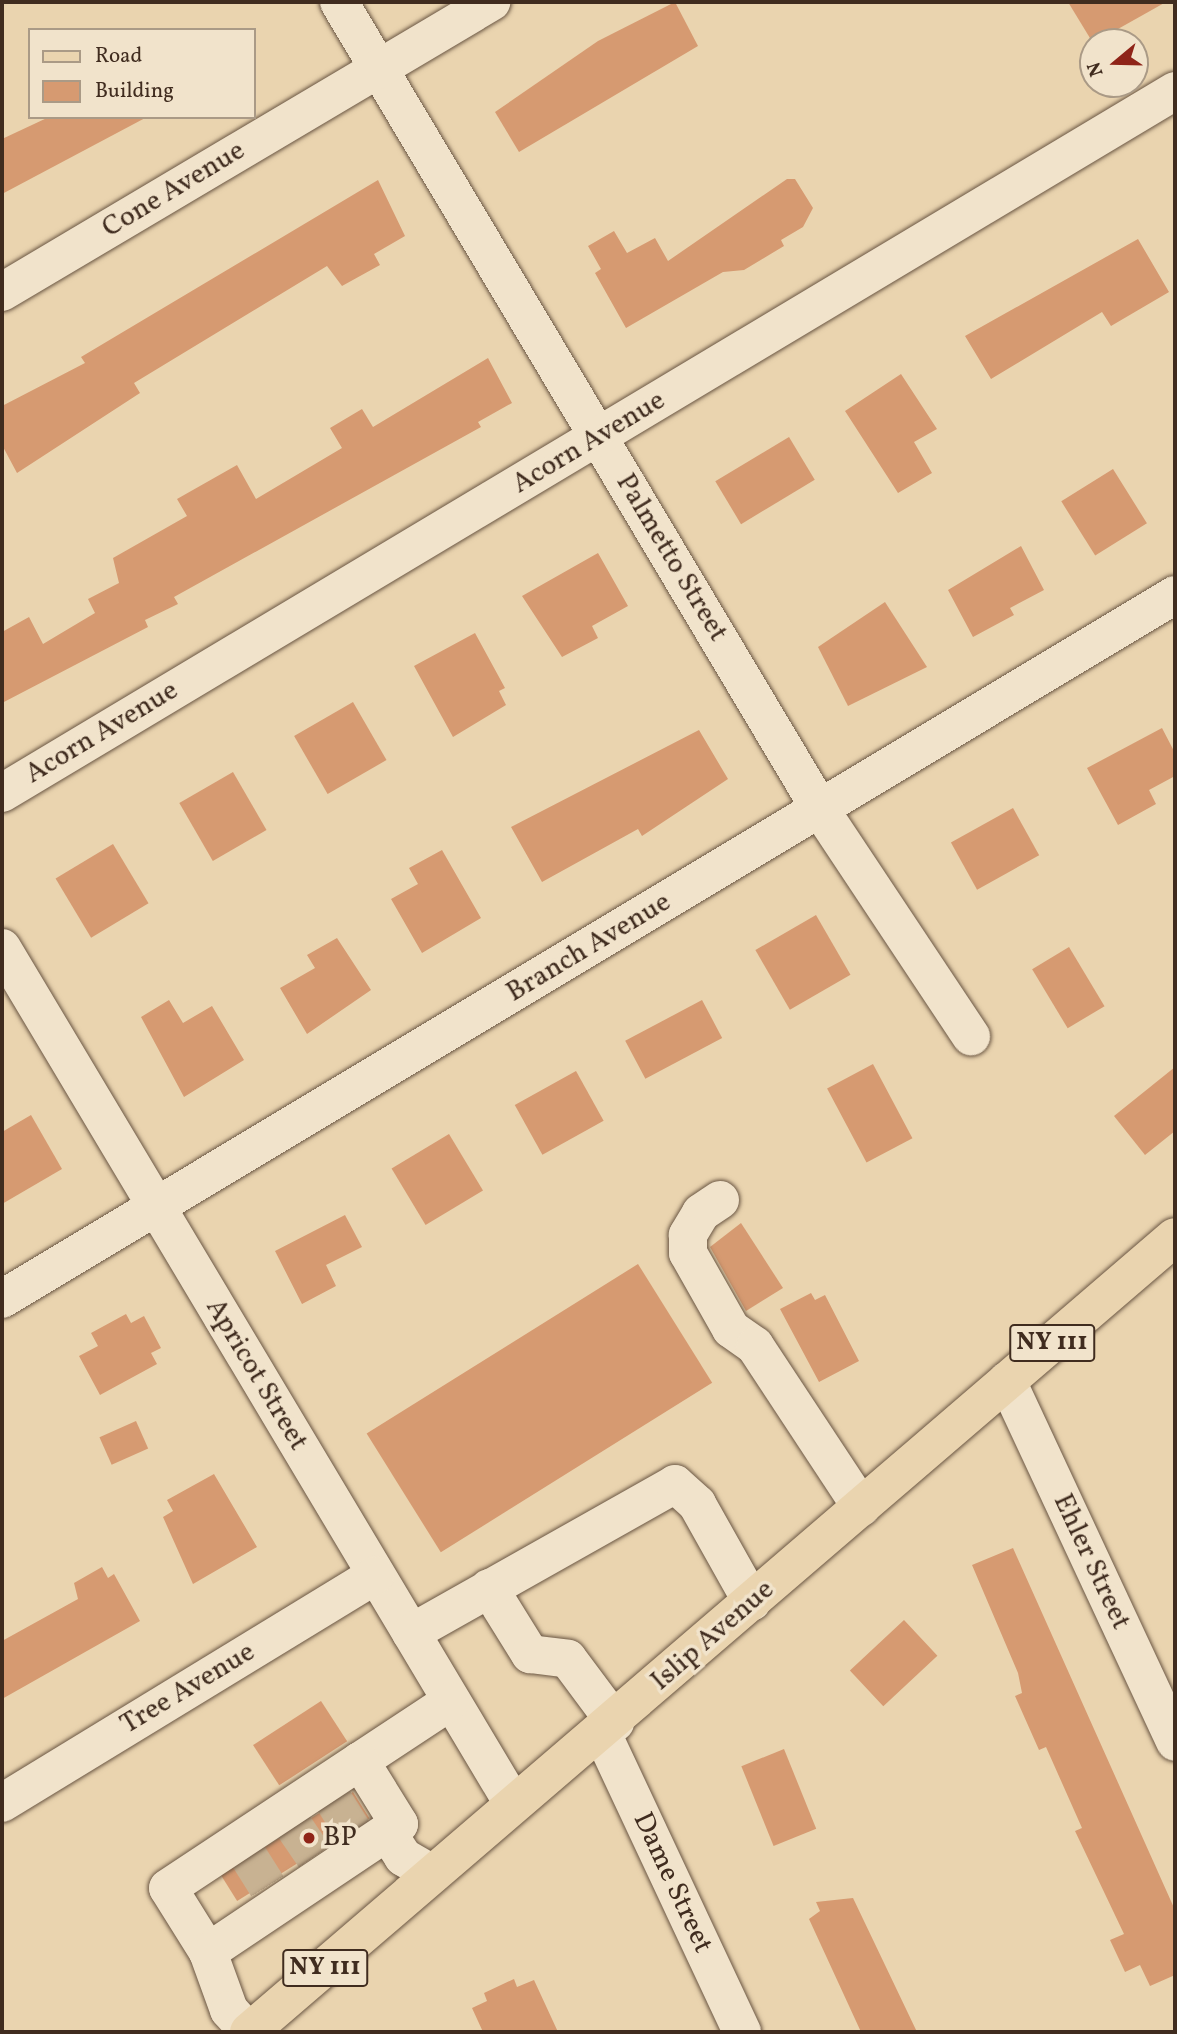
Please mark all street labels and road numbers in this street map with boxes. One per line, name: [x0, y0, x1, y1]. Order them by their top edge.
street label: Cone Avenue: [97, 134, 251, 246]
street label: Acorn Avenue: [507, 384, 671, 502]
street label: Palmetto Street: [608, 468, 734, 648]
street label: Acorn Avenue: [20, 674, 184, 792]
street label: Branch Avenue: [501, 886, 677, 1010]
street label: Apricot Street: [198, 1293, 314, 1457]
road number: NY 111: [1008, 1320, 1096, 1366]
street label: Ehler Street: [1045, 1489, 1137, 1635]
street label: Islip Avenue: [645, 1573, 781, 1699]
street label: Tree Avenue: [115, 1636, 261, 1742]
street label: Dame Street: [625, 1807, 719, 1959]
road number: NY 111: [281, 1946, 369, 1991]

